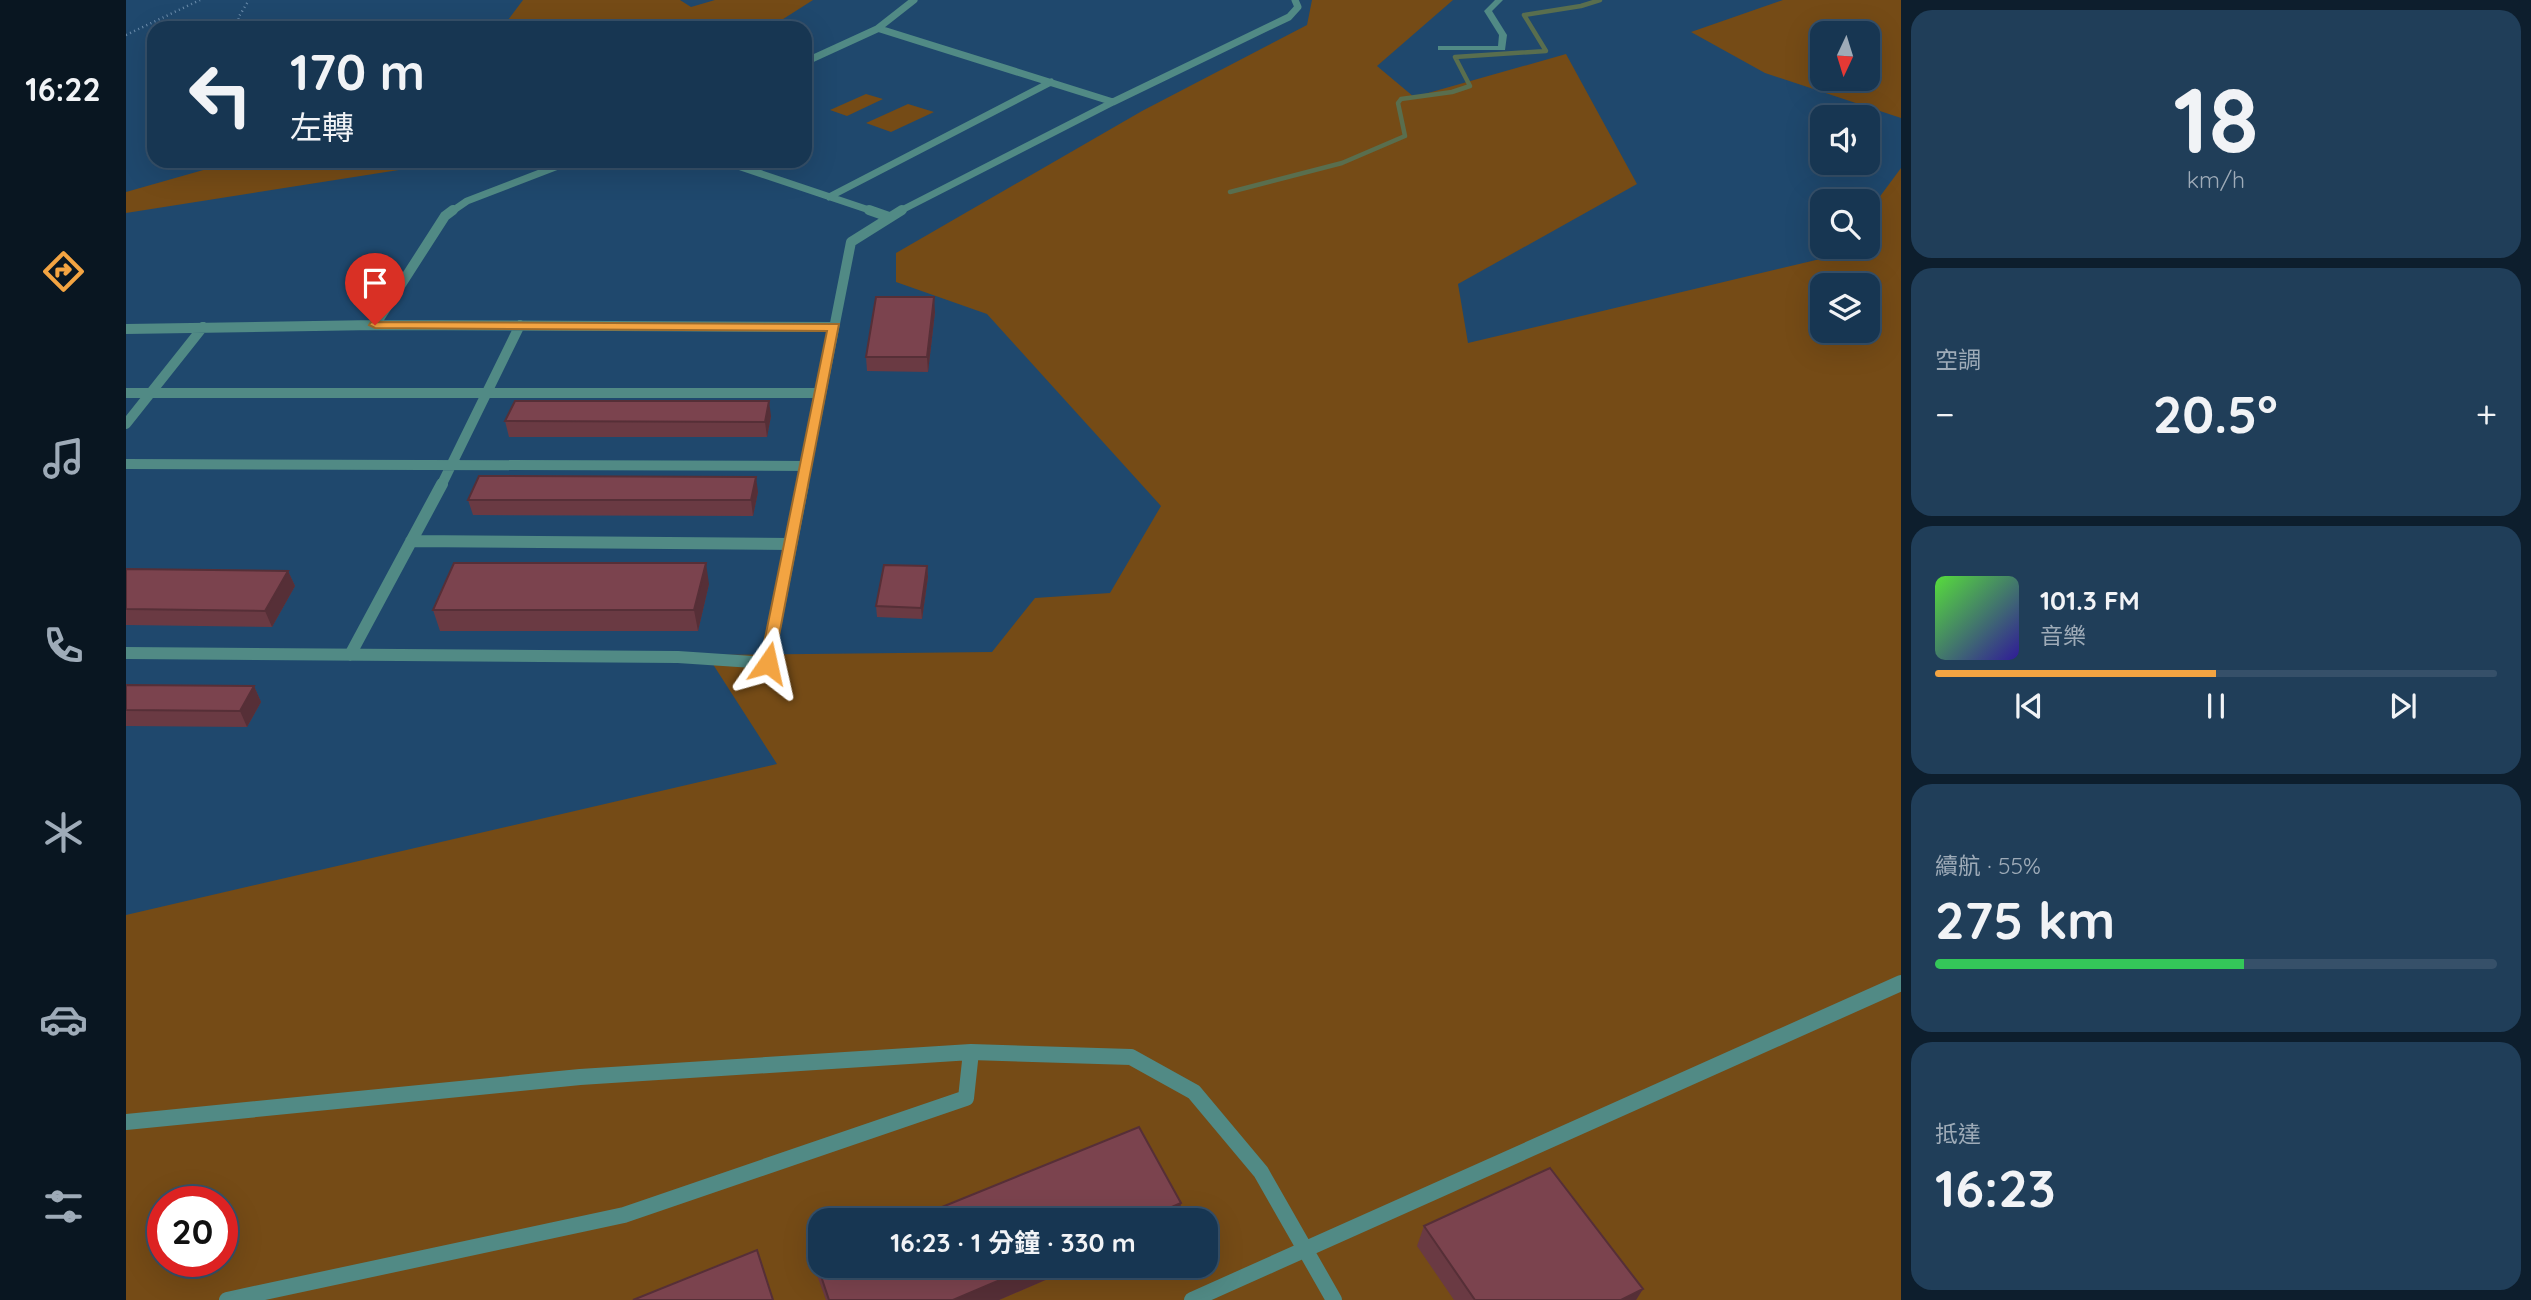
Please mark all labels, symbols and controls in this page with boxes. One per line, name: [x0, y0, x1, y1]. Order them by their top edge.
north arrow: [1810, 21, 1880, 91]
map controls: [1810, 21, 1880, 343]
text: 170 m: [290, 41, 425, 102]
icon: left: [175, 49, 266, 140]
text: 18: [2173, 62, 2259, 176]
text: 16:22: [25, 69, 101, 109]
button: sound: [1810, 105, 1880, 175]
text: 左轉: [290, 107, 354, 147]
text: km/h: [2187, 165, 2245, 194]
button: search: [1810, 189, 1880, 259]
icon: directions: [39, 247, 88, 296]
pin: [345, 253, 405, 325]
icon: arrive: [356, 264, 394, 302]
button: layers: [1810, 273, 1880, 343]
text: 空調: [1935, 345, 1981, 374]
text: 20.5°: [2153, 381, 2278, 446]
text: −: [1935, 390, 1955, 438]
text: +: [2476, 390, 2497, 438]
icon: music: [39, 434, 88, 483]
text: 101.3 FM: [2040, 584, 2140, 617]
icon: phone: [39, 621, 88, 670]
text: 音樂: [2040, 621, 2086, 650]
position arrow: [731, 626, 805, 700]
icon: previous: [2010, 687, 2048, 725]
icon: pause: [2197, 687, 2235, 725]
icon: next: [2384, 687, 2422, 725]
icon: climate: [39, 808, 88, 857]
text: 續航 · 55%: [1935, 851, 2041, 880]
text: 275 km: [1935, 887, 2115, 952]
icon: car: [39, 995, 88, 1044]
text: 抵達: [1935, 1119, 1981, 1148]
text: 16:23: [1935, 1155, 2056, 1220]
icon: filters: [39, 1182, 88, 1231]
speed limit sign: 20: [147, 1186, 238, 1277]
text: 16:23 · 1 分鐘 · 330 m: [890, 1226, 1136, 1259]

